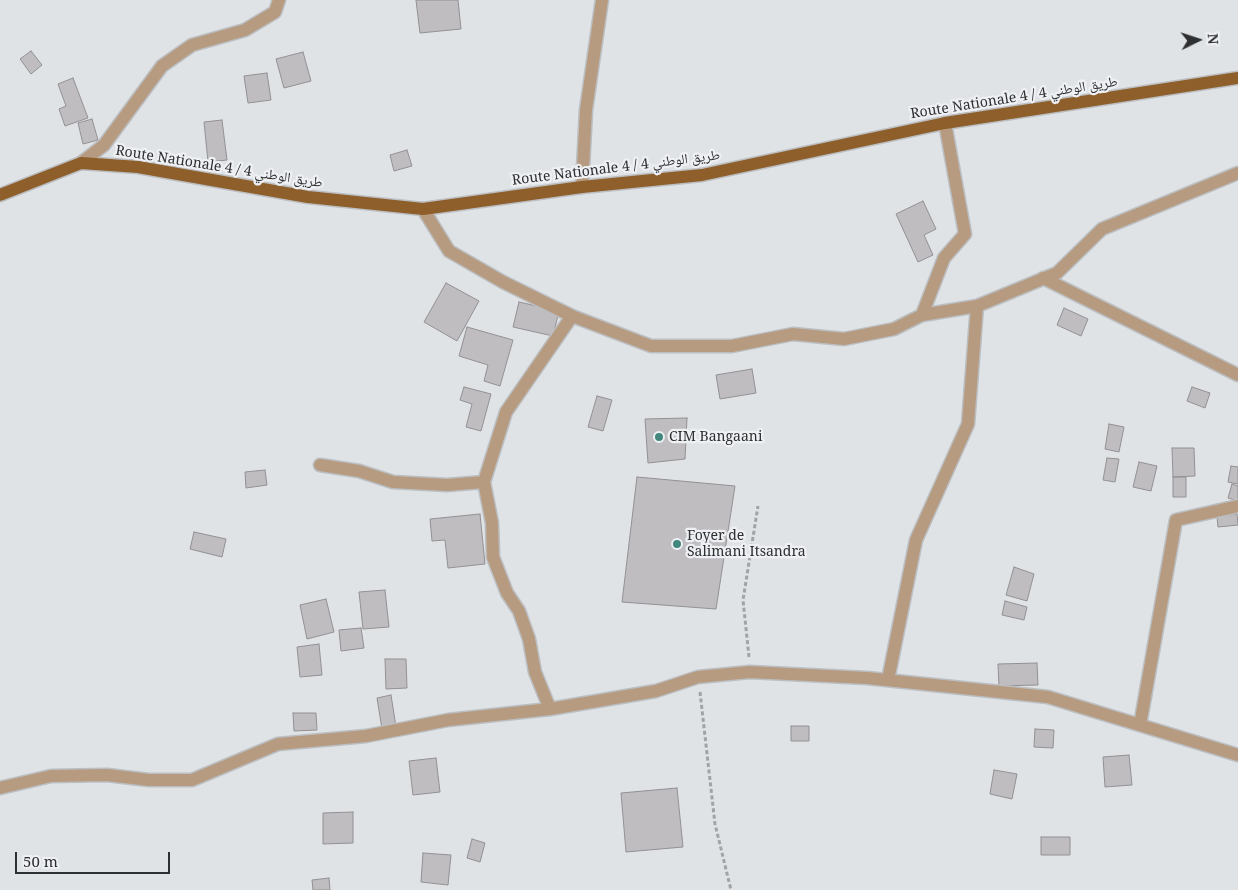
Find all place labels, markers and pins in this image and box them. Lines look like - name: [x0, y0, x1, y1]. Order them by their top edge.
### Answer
- place label: CIM Bangaani: [669, 429, 762, 445]
- marker: CIM Bangaani: [653, 431, 665, 443]
- place label: Foyer de Salimani Itsandra: [687, 528, 806, 560]
- marker: Foyer de Salimani Itsandra: [671, 538, 683, 550]

